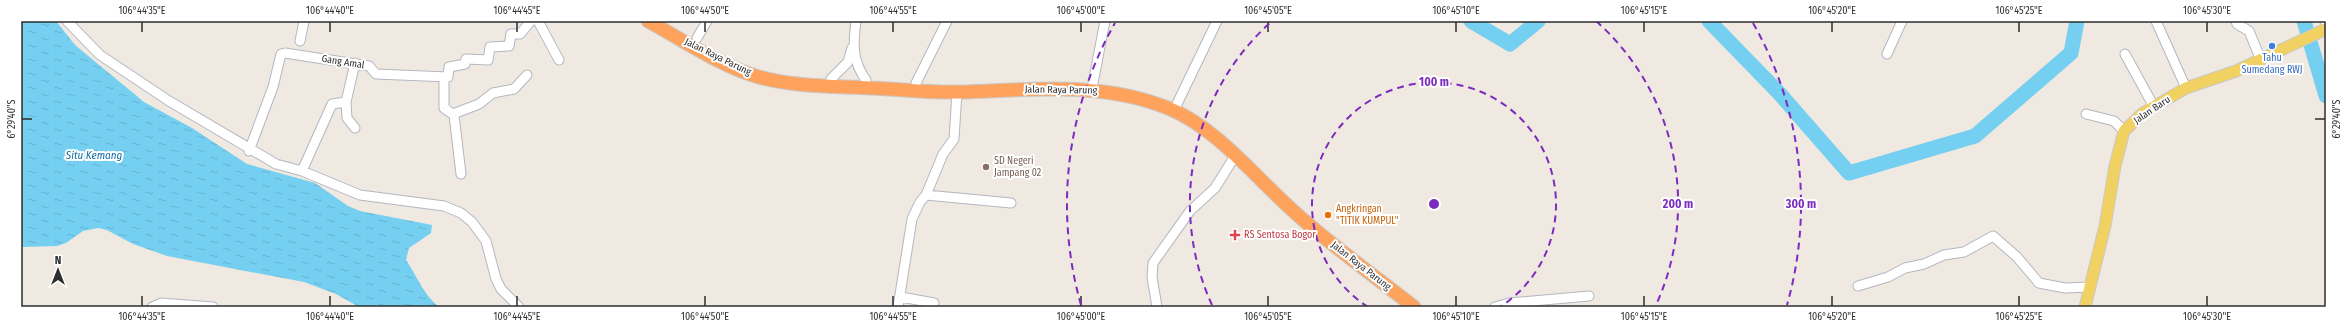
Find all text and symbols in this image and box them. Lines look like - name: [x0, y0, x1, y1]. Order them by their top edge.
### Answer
- text: 106°44'35"E: [118, 5, 166, 17]
- text: 106°44'40"E: [306, 5, 354, 17]
- text: 106°44'45"E: [494, 5, 541, 17]
- text: 106°44'50"E: [681, 5, 729, 17]
- text: 106°44'55"E: [869, 5, 917, 17]
- text: 106°45'00"E: [1057, 5, 1106, 17]
- text: 106°45'05"E: [1244, 5, 1292, 17]
- text: 106°45'10"E: [1432, 5, 1480, 17]
- text: 106°45'15"E: [1621, 5, 1667, 17]
- text: 106°45'20"E: [1808, 5, 1856, 17]
- text: 106°45'25"E: [1996, 5, 2043, 17]
- text: 106°45'30"E: [2183, 5, 2231, 17]
- street label: Jalan Raya Parung: [683, 36, 754, 78]
- marker: Tahu Sumedang RWJ: [2267, 41, 2277, 51]
- place label: Tahu Sumedang RWJ: [2241, 52, 2303, 76]
- street label: Gang Amal: [321, 53, 366, 71]
- text: 100 m: [1419, 75, 1449, 89]
- street label: Jalan Raya Parung: [1025, 83, 1098, 97]
- street label: Jalan Baru: [2131, 93, 2173, 127]
- text: 6°29'40"S: [6, 99, 18, 139]
- text: 6°29'40"S: [2331, 99, 2343, 139]
- water label: Situ Kemang: [65, 149, 122, 162]
- place label: SD Negeri Jampang 02: [994, 155, 1042, 179]
- marker: SD Negeri Jampang 02: [981, 162, 991, 172]
- centre of rings: [1427, 197, 1441, 211]
- text: 200 m: [1662, 197, 1693, 211]
- text: 300 m: [1785, 197, 1816, 211]
- place label: Angkringan "TITIK KUMPUL": [1336, 203, 1399, 227]
- marker: Angkringan "TITIK KUMPUL": [1323, 210, 1333, 220]
- marker: RS Sentosa Bogor: [1229, 229, 1241, 241]
- place label: RS Sentosa Bogor: [1244, 229, 1316, 241]
- street label: Jalan Raya Parung: [1329, 239, 1394, 293]
- north arrow: [38, 250, 78, 290]
- text: N: [55, 254, 61, 267]
- text: 106°44'35"E: [118, 311, 166, 323]
- text: 106°44'40"E: [306, 311, 354, 323]
- text: 106°44'45"E: [494, 311, 541, 323]
- text: 106°44'50"E: [681, 311, 729, 323]
- text: 106°44'55"E: [869, 311, 917, 323]
- text: 106°45'00"E: [1057, 311, 1106, 323]
- text: 106°45'05"E: [1244, 311, 1292, 323]
- text: 106°45'10"E: [1432, 311, 1480, 323]
- text: 106°45'15"E: [1621, 311, 1667, 323]
- text: 106°45'20"E: [1808, 311, 1856, 323]
- text: 106°45'25"E: [1996, 311, 2043, 323]
- text: 106°45'30"E: [2183, 311, 2231, 323]

